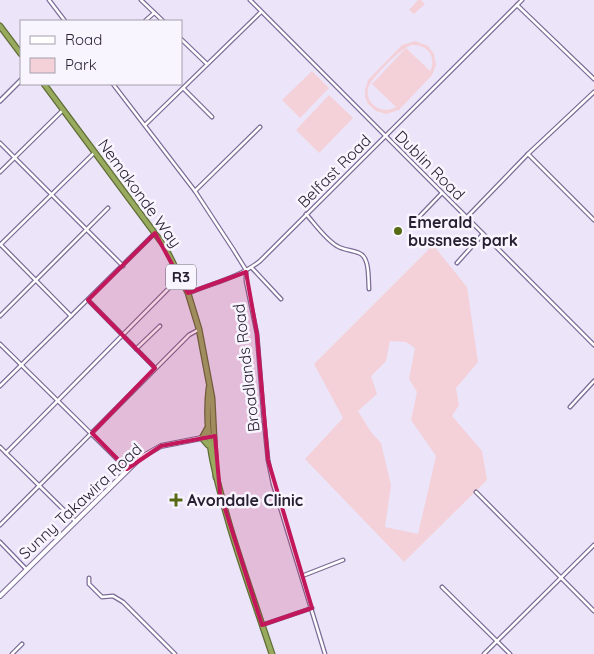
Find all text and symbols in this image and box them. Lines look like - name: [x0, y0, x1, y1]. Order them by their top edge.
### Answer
- legend: [20, 20, 182, 85]
- text: Road: [65, 30, 102, 49]
- text: Park: [65, 55, 97, 74]
- street label: Dublin Road: [391, 126, 469, 204]
- street label: Belfast Road: [293, 130, 375, 212]
- street label: Nemakonde Way: [94, 135, 186, 251]
- place label: Emerald bussness park: [408, 212, 518, 250]
- marker: Emerald bussness park: [392, 225, 404, 237]
- road number: R3: [166, 264, 196, 290]
- street label: Broadlands Road: [228, 303, 264, 433]
- street label: Sunny Takawira Road: [14, 439, 146, 563]
- place label: Avondale Clinic: [187, 490, 303, 510]
- marker: Avondale Clinic: [169, 493, 183, 507]

